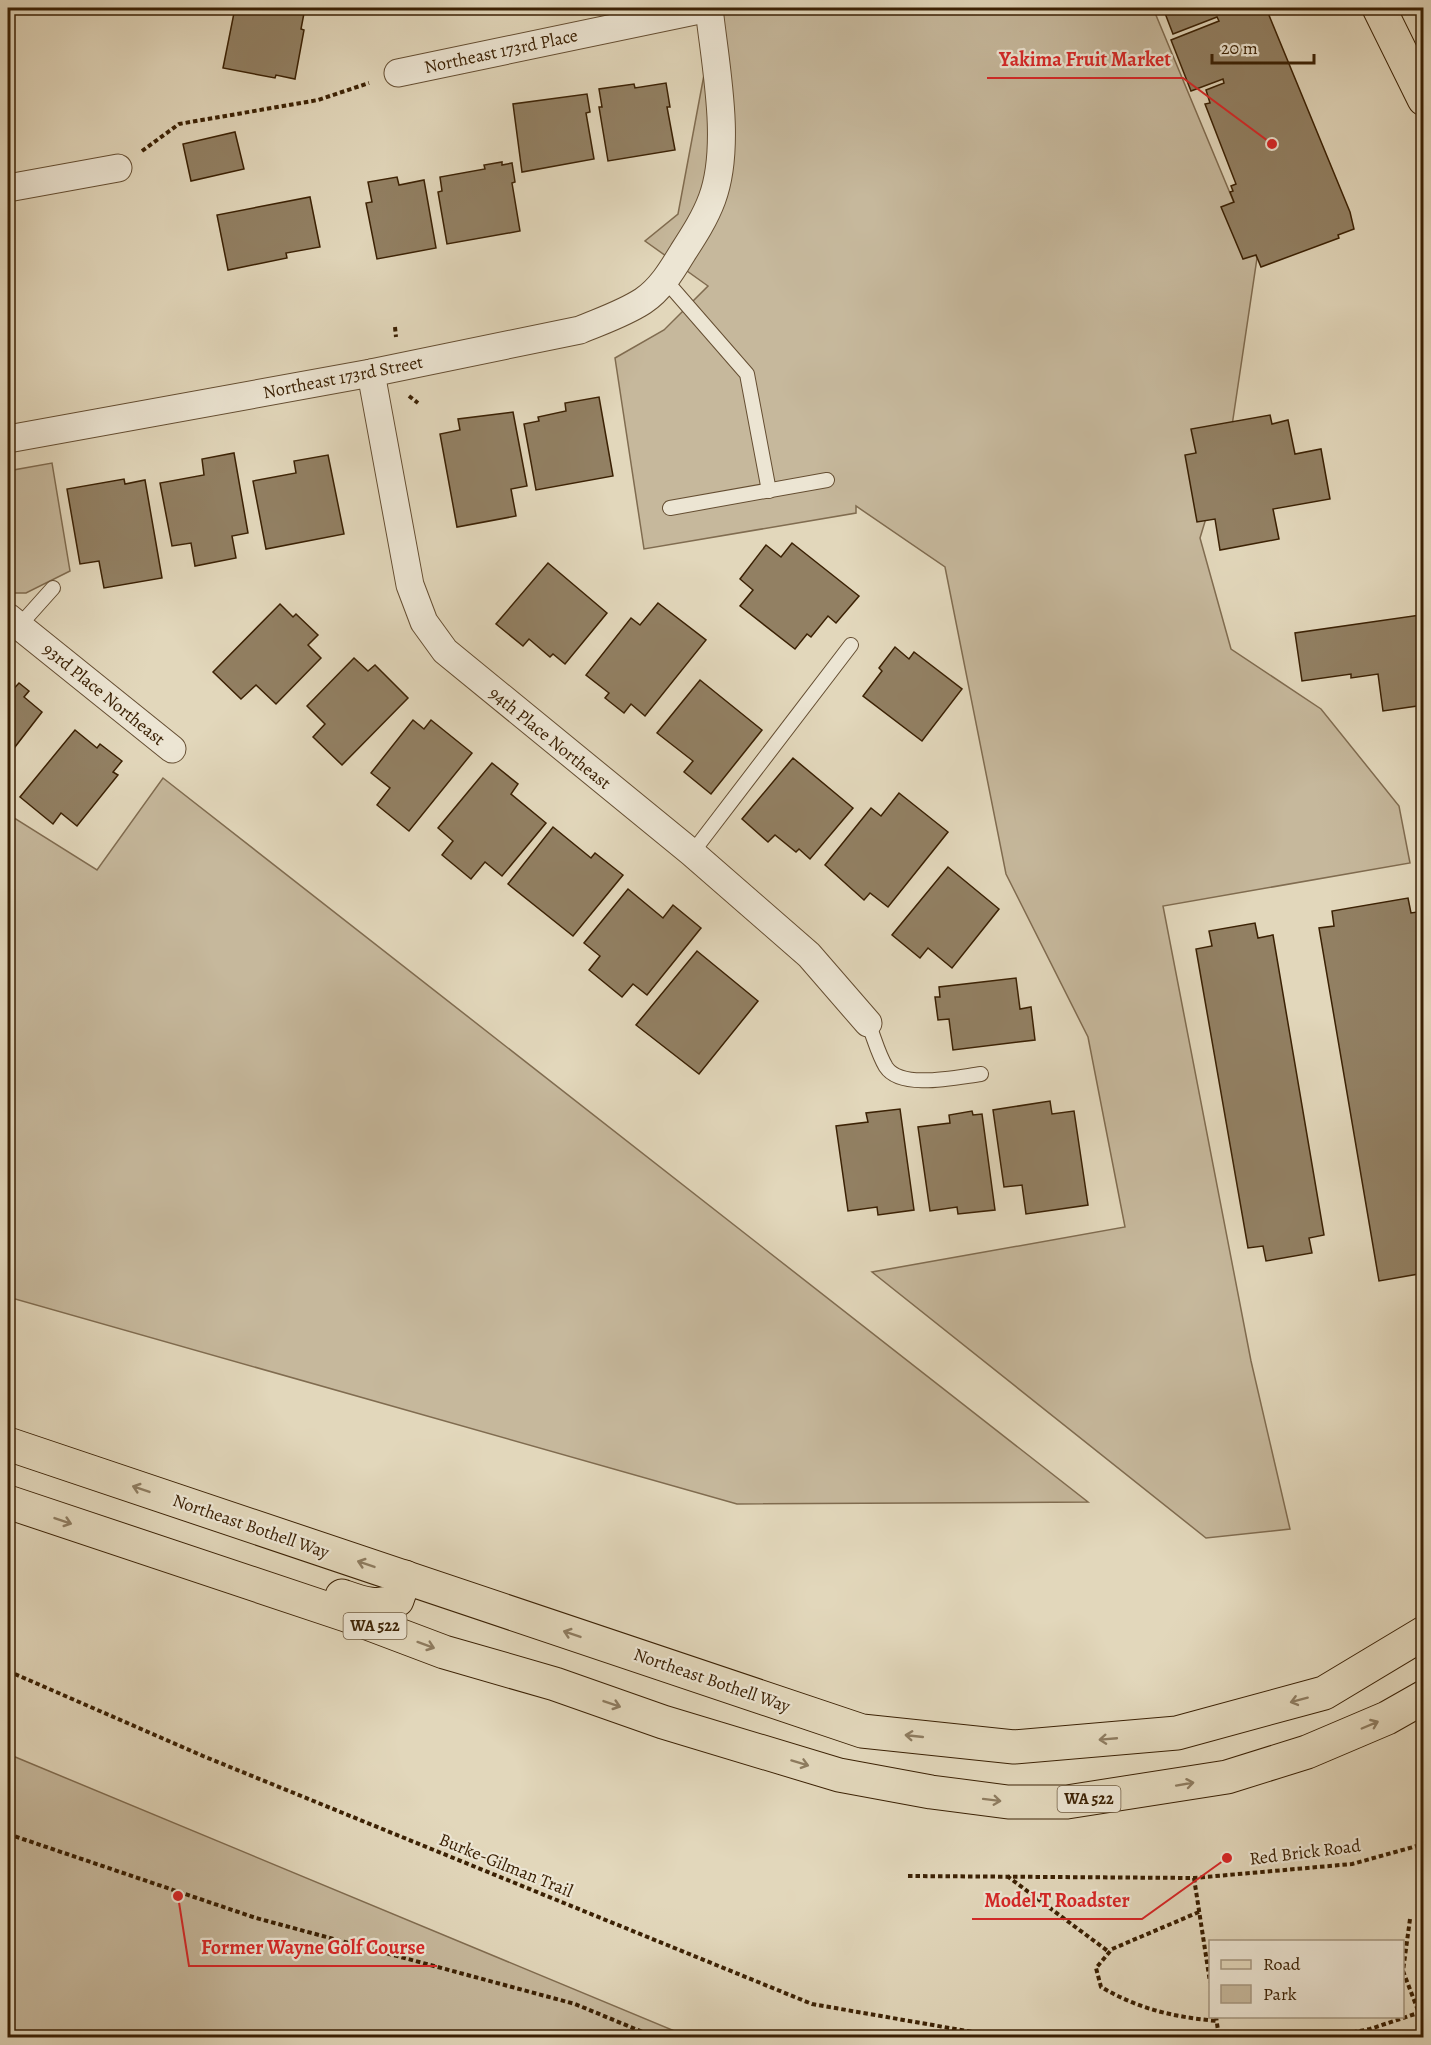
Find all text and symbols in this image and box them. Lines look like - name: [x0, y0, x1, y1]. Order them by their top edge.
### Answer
- street label: Northeast 173rd Place: [422, 23, 580, 79]
- scale bar: [1212, 27, 1314, 65]
- text: 20 m: [1221, 36, 1258, 60]
- callout: Yakima Fruit Market: [987, 40, 1183, 78]
- text: Yakima Fruit Market: [998, 46, 1171, 73]
- street label: Northeast 173rd Street: [261, 350, 425, 404]
- street label: 93rd Place Northeast: [38, 637, 170, 751]
- street label: 94th Place Northeast: [484, 681, 616, 795]
- one-way arrow: [132, 1483, 151, 1494]
- street label: Northeast Bothell Way: [170, 1488, 333, 1564]
- one-way arrow: [53, 1516, 72, 1527]
- one-way arrow: [357, 1558, 375, 1569]
- road number: WA 522: [344, 1613, 406, 1639]
- one-way arrow: [563, 1627, 582, 1638]
- one-way arrow: [416, 1641, 435, 1652]
- street label: Northeast Bothell Way: [631, 1642, 794, 1718]
- one-way arrow: [1290, 1695, 1309, 1706]
- one-way arrow: [602, 1699, 621, 1710]
- one-way arrow: [1360, 1719, 1379, 1730]
- one-way arrow: [905, 1730, 925, 1741]
- one-way arrow: [1099, 1734, 1119, 1745]
- one-way arrow: [790, 1758, 809, 1769]
- one-way arrow: [1175, 1778, 1194, 1789]
- road number: WA 522: [1058, 1786, 1120, 1812]
- one-way arrow: [981, 1794, 1001, 1805]
- street label: Burke-Gilman Trail: [435, 1827, 577, 1903]
- street label: Red Brick Road: [1248, 1833, 1362, 1871]
- callout: Model T Roadster: [972, 1881, 1142, 1919]
- text: Model T Roadster: [984, 1887, 1130, 1914]
- callout: Former Wayne Golf Course: [189, 1928, 437, 1966]
- text: Former Wayne Golf Course: [201, 1934, 425, 1961]
- legend: [1209, 1940, 1404, 2018]
- text: Road: [1263, 1952, 1301, 1976]
- text: Park: [1263, 1982, 1297, 2006]

